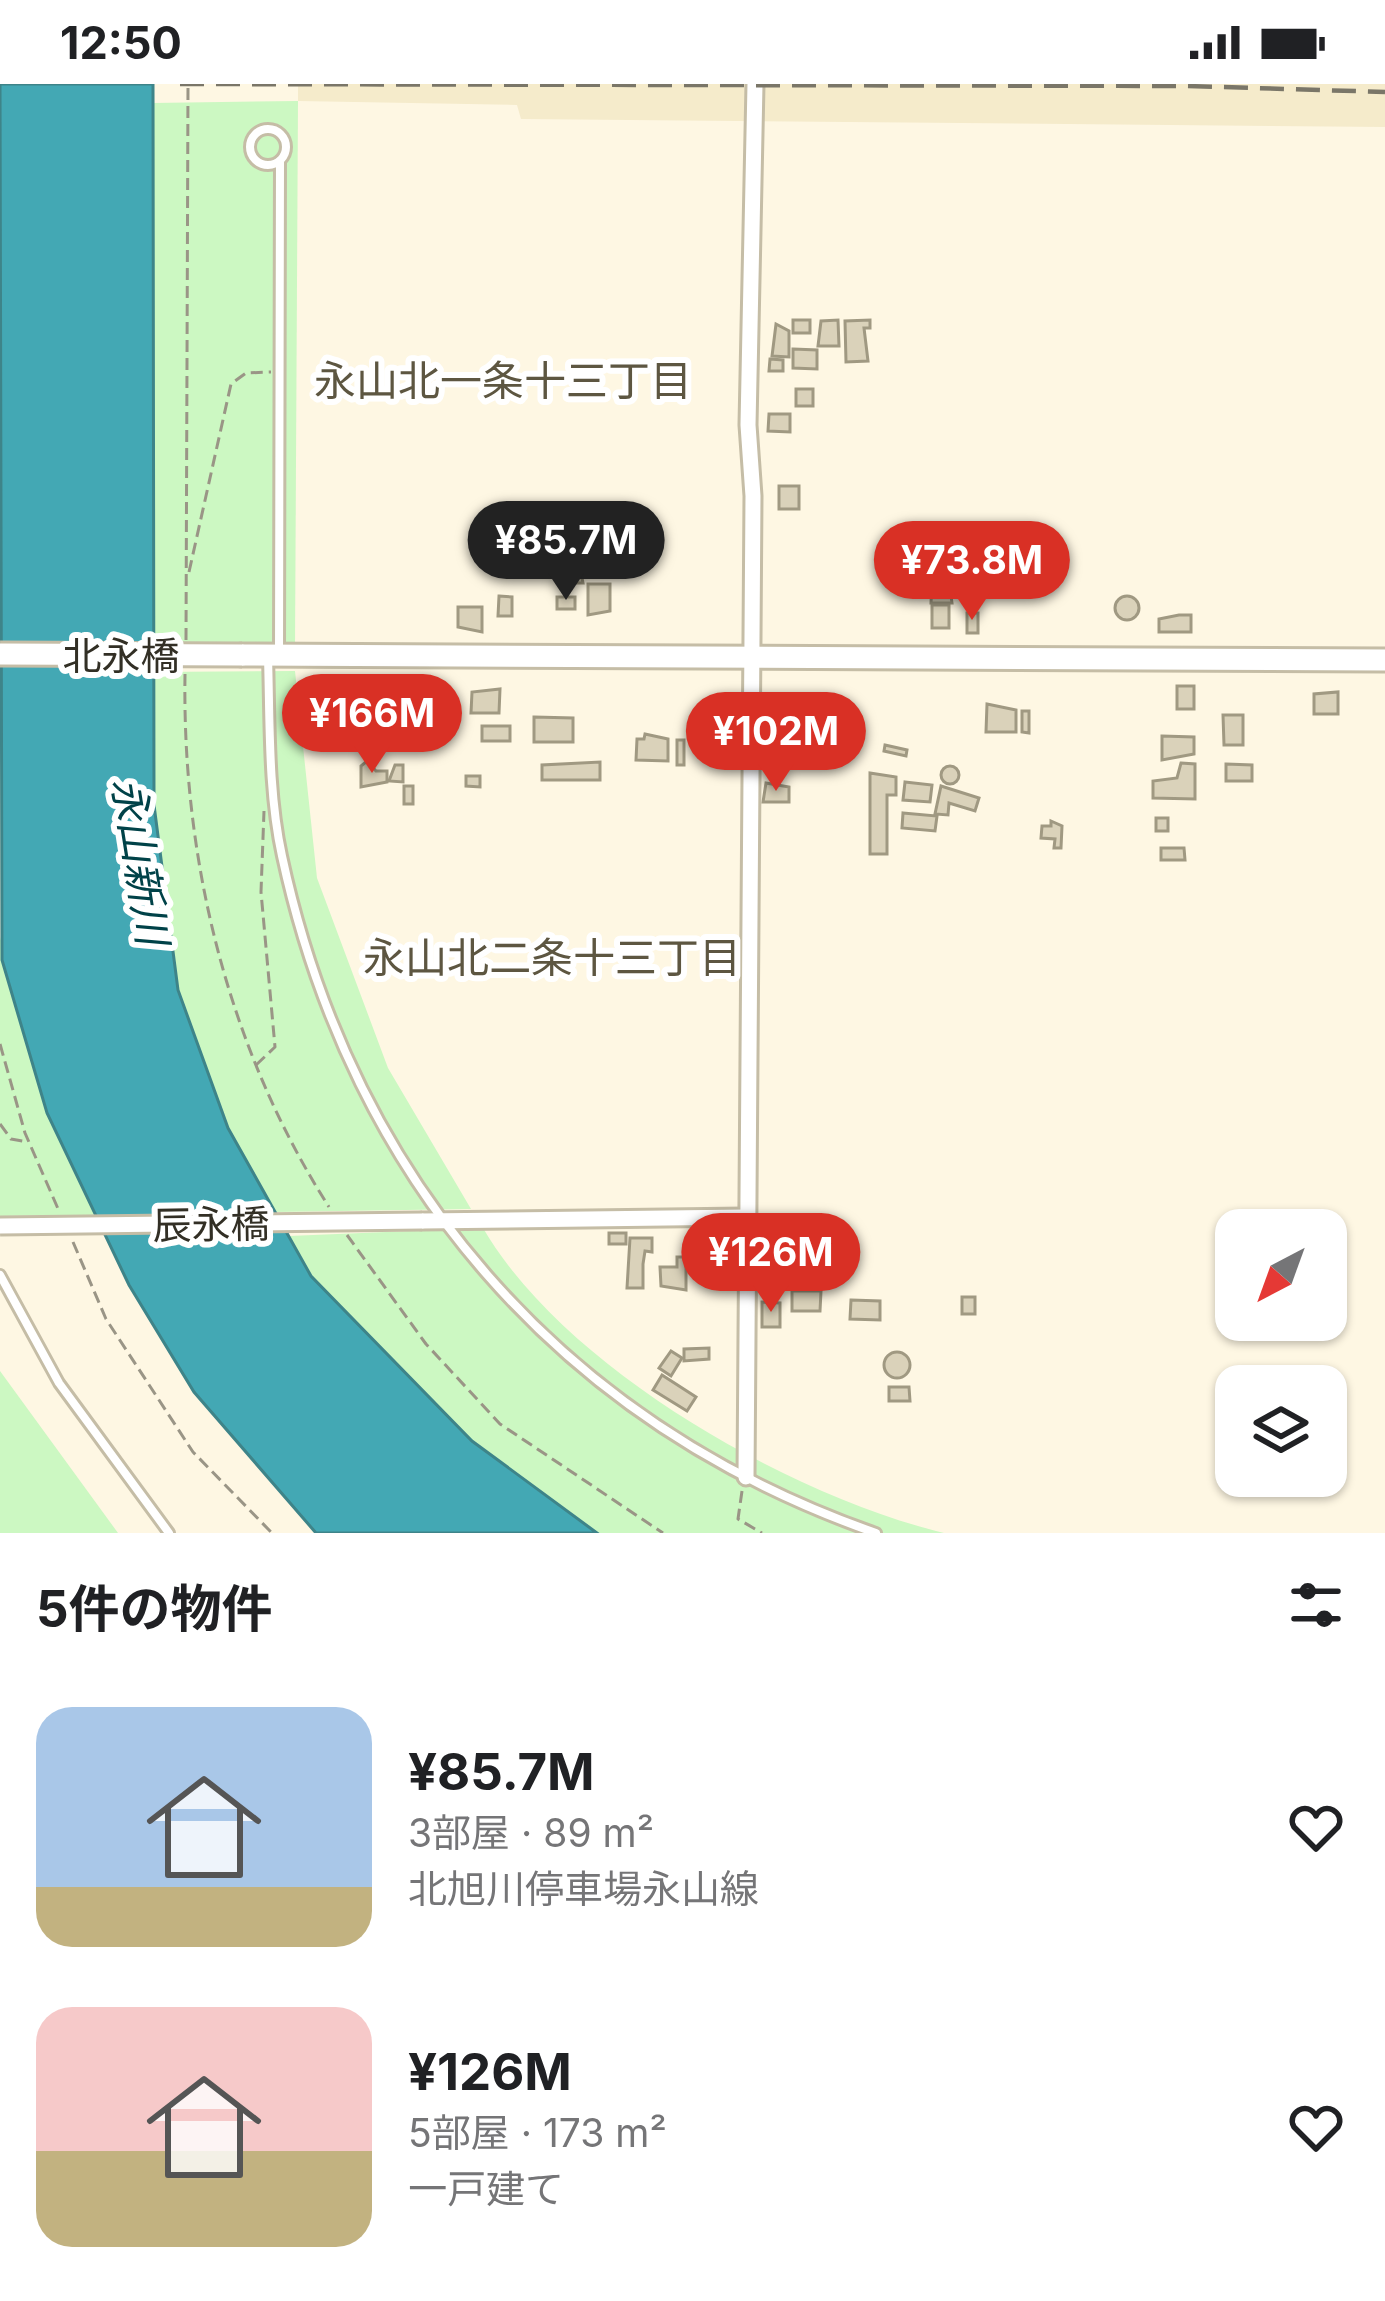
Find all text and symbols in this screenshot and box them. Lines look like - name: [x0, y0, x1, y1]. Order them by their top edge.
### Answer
- text: 12:50: [60, 15, 182, 70]
- district label: 永山北一条十三丁目: [314, 355, 692, 406]
- pin: ¥85.7M: [468, 501, 664, 603]
- text: ¥85.7M: [495, 516, 637, 563]
- pin: ¥73.8M: [874, 521, 1070, 623]
- text: ¥73.8M: [901, 536, 1043, 583]
- street label: 北永橋: [62, 632, 180, 679]
- pin: ¥166M: [288, 674, 456, 776]
- text: ¥166M: [309, 689, 435, 736]
- pin: ¥102M: [692, 692, 860, 794]
- text: ¥102M: [713, 707, 839, 754]
- water label: 永山新川: [103, 774, 180, 952]
- district label: 永山北二条十三丁目: [363, 932, 741, 983]
- street label: 辰永橋: [152, 1199, 270, 1249]
- north arrow: [1215, 1209, 1347, 1341]
- map controls: [1215, 1209, 1347, 1497]
- pin: ¥126M: [687, 1213, 855, 1315]
- text: ¥126M: [708, 1228, 834, 1275]
- button: layers: [1215, 1365, 1347, 1497]
- icon: filters: [1283, 1572, 1349, 1638]
- text: 5件の物件: [36, 1578, 273, 1639]
- text: ¥85.7M: [408, 1741, 595, 1802]
- icon: home: [132, 1755, 276, 1899]
- icon: heart: [1283, 1794, 1349, 1860]
- text: 3部屋 · 89 m²: [408, 1809, 654, 1856]
- text: 北旭川停車場永山線: [408, 1865, 759, 1912]
- text: ¥126M: [408, 2041, 572, 2102]
- icon: home: [132, 2055, 276, 2199]
- icon: heart: [1283, 2094, 1349, 2160]
- text: 5部屋 · 173 m²: [408, 2109, 667, 2156]
- text: 一戸建て: [408, 2165, 564, 2212]

